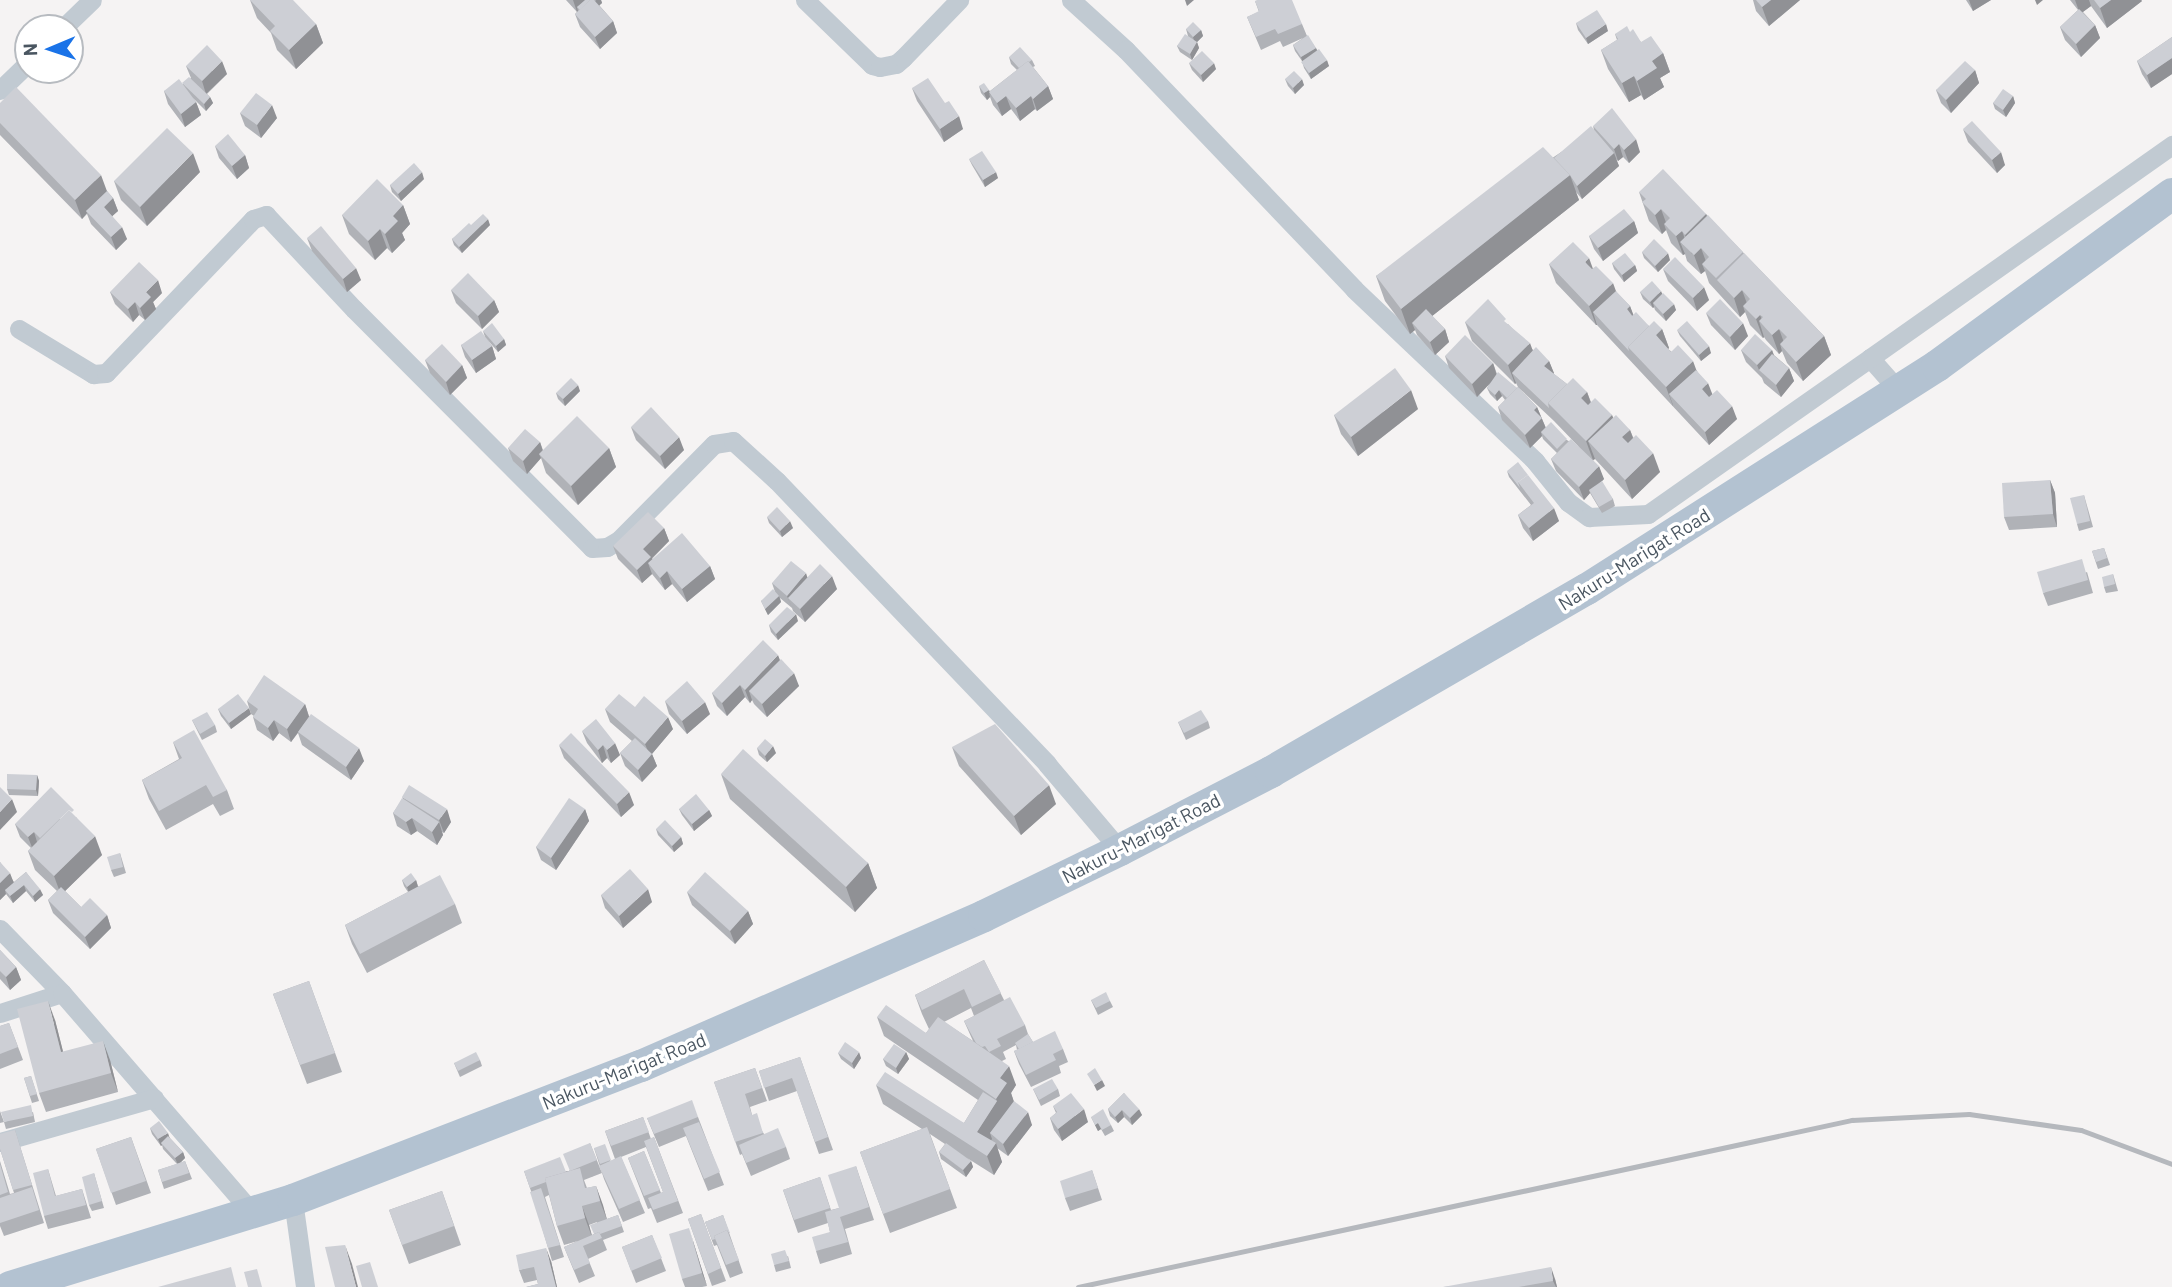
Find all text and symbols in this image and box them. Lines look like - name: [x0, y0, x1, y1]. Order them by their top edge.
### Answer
- north arrow: [14, 14, 84, 84]
- text: N: [18, 43, 41, 56]
- street label: Nakuru-Marigat Road: [1554, 503, 1714, 615]
- street label: Nakuru-Marigat Road: [1058, 788, 1224, 888]
- street label: Nakuru-Marigat Road: [539, 1028, 709, 1114]

